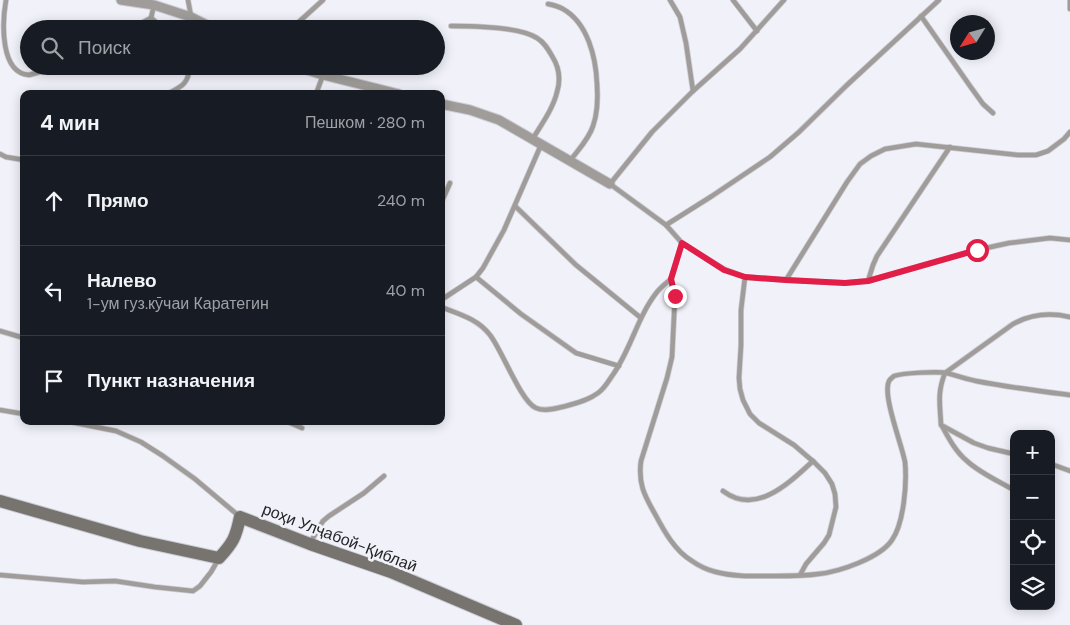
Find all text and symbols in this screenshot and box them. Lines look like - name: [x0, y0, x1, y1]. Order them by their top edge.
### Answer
- north arrow: [950, 15, 995, 60]
- search box: [20, 20, 445, 75]
- icon: search: [38, 34, 66, 62]
- text: Поиск: [78, 35, 131, 60]
- text: 4 мин: [40, 109, 100, 137]
- text: Пешком · 280 m: [305, 112, 425, 133]
- icon: ahead: [40, 187, 68, 215]
- text: Прямо: [87, 188, 149, 213]
- text: 240 m: [377, 190, 425, 211]
- route start: [966, 239, 989, 262]
- text: Налево: [87, 268, 157, 293]
- icon: left: [40, 277, 68, 305]
- text: 40 m: [386, 280, 425, 301]
- route end: [664, 285, 687, 308]
- text: 1-ум гуз.кӯчаи Каратегин: [87, 293, 269, 314]
- icon: arrive: [40, 367, 68, 395]
- text: Пункт назначения: [87, 368, 255, 393]
- map controls: [1010, 430, 1055, 610]
- button: +: [1010, 430, 1055, 475]
- button: −: [1010, 475, 1055, 520]
- street label: роҳи Улҷабой-Қиблаӣ: [259, 498, 420, 577]
- button: locate: [1010, 520, 1055, 565]
- button: layers: [1010, 565, 1055, 610]

